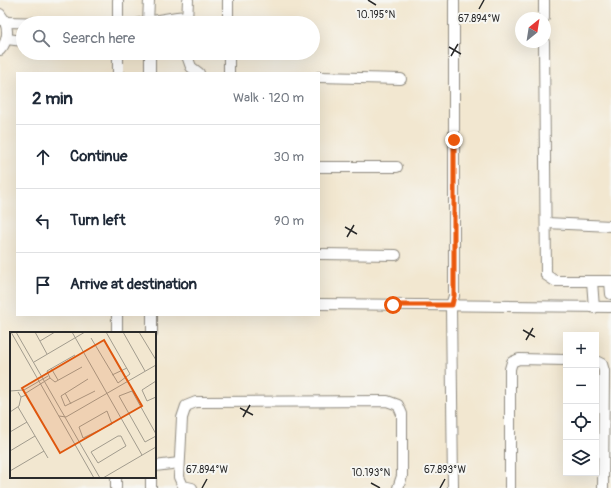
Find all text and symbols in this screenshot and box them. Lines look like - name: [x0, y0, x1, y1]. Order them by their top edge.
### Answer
- text: 10.195°N: [357, 9, 396, 21]
- north arrow: [515, 12, 551, 48]
- text: 67.894°W: [458, 13, 501, 25]
- search box: [16, 16, 320, 60]
- icon: search: [30, 27, 52, 49]
- text: Search here: [62, 29, 135, 48]
- text: 2 min: [32, 88, 73, 109]
- text: Walk · 120 m: [233, 90, 304, 106]
- route end: [445, 131, 463, 149]
- icon: ahead: [32, 146, 54, 168]
- text: Continue: [70, 147, 128, 166]
- text: 30 m: [274, 149, 304, 165]
- icon: left: [32, 210, 54, 232]
- text: Turn left: [70, 211, 126, 230]
- text: 90 m: [274, 213, 304, 229]
- icon: arrive: [32, 274, 54, 296]
- text: Arrive at destination: [70, 275, 197, 294]
- route start: [384, 296, 402, 314]
- inset map: [10, 332, 156, 478]
- map controls: [563, 332, 599, 476]
- button: +: [563, 332, 599, 368]
- button: −: [563, 368, 599, 404]
- button: locate: [563, 404, 599, 440]
- button: layers: [563, 440, 599, 476]
- text: 67.894°W: [186, 464, 229, 476]
- text: 67.893°W: [424, 464, 466, 476]
- text: 10.193°N: [352, 467, 391, 479]

